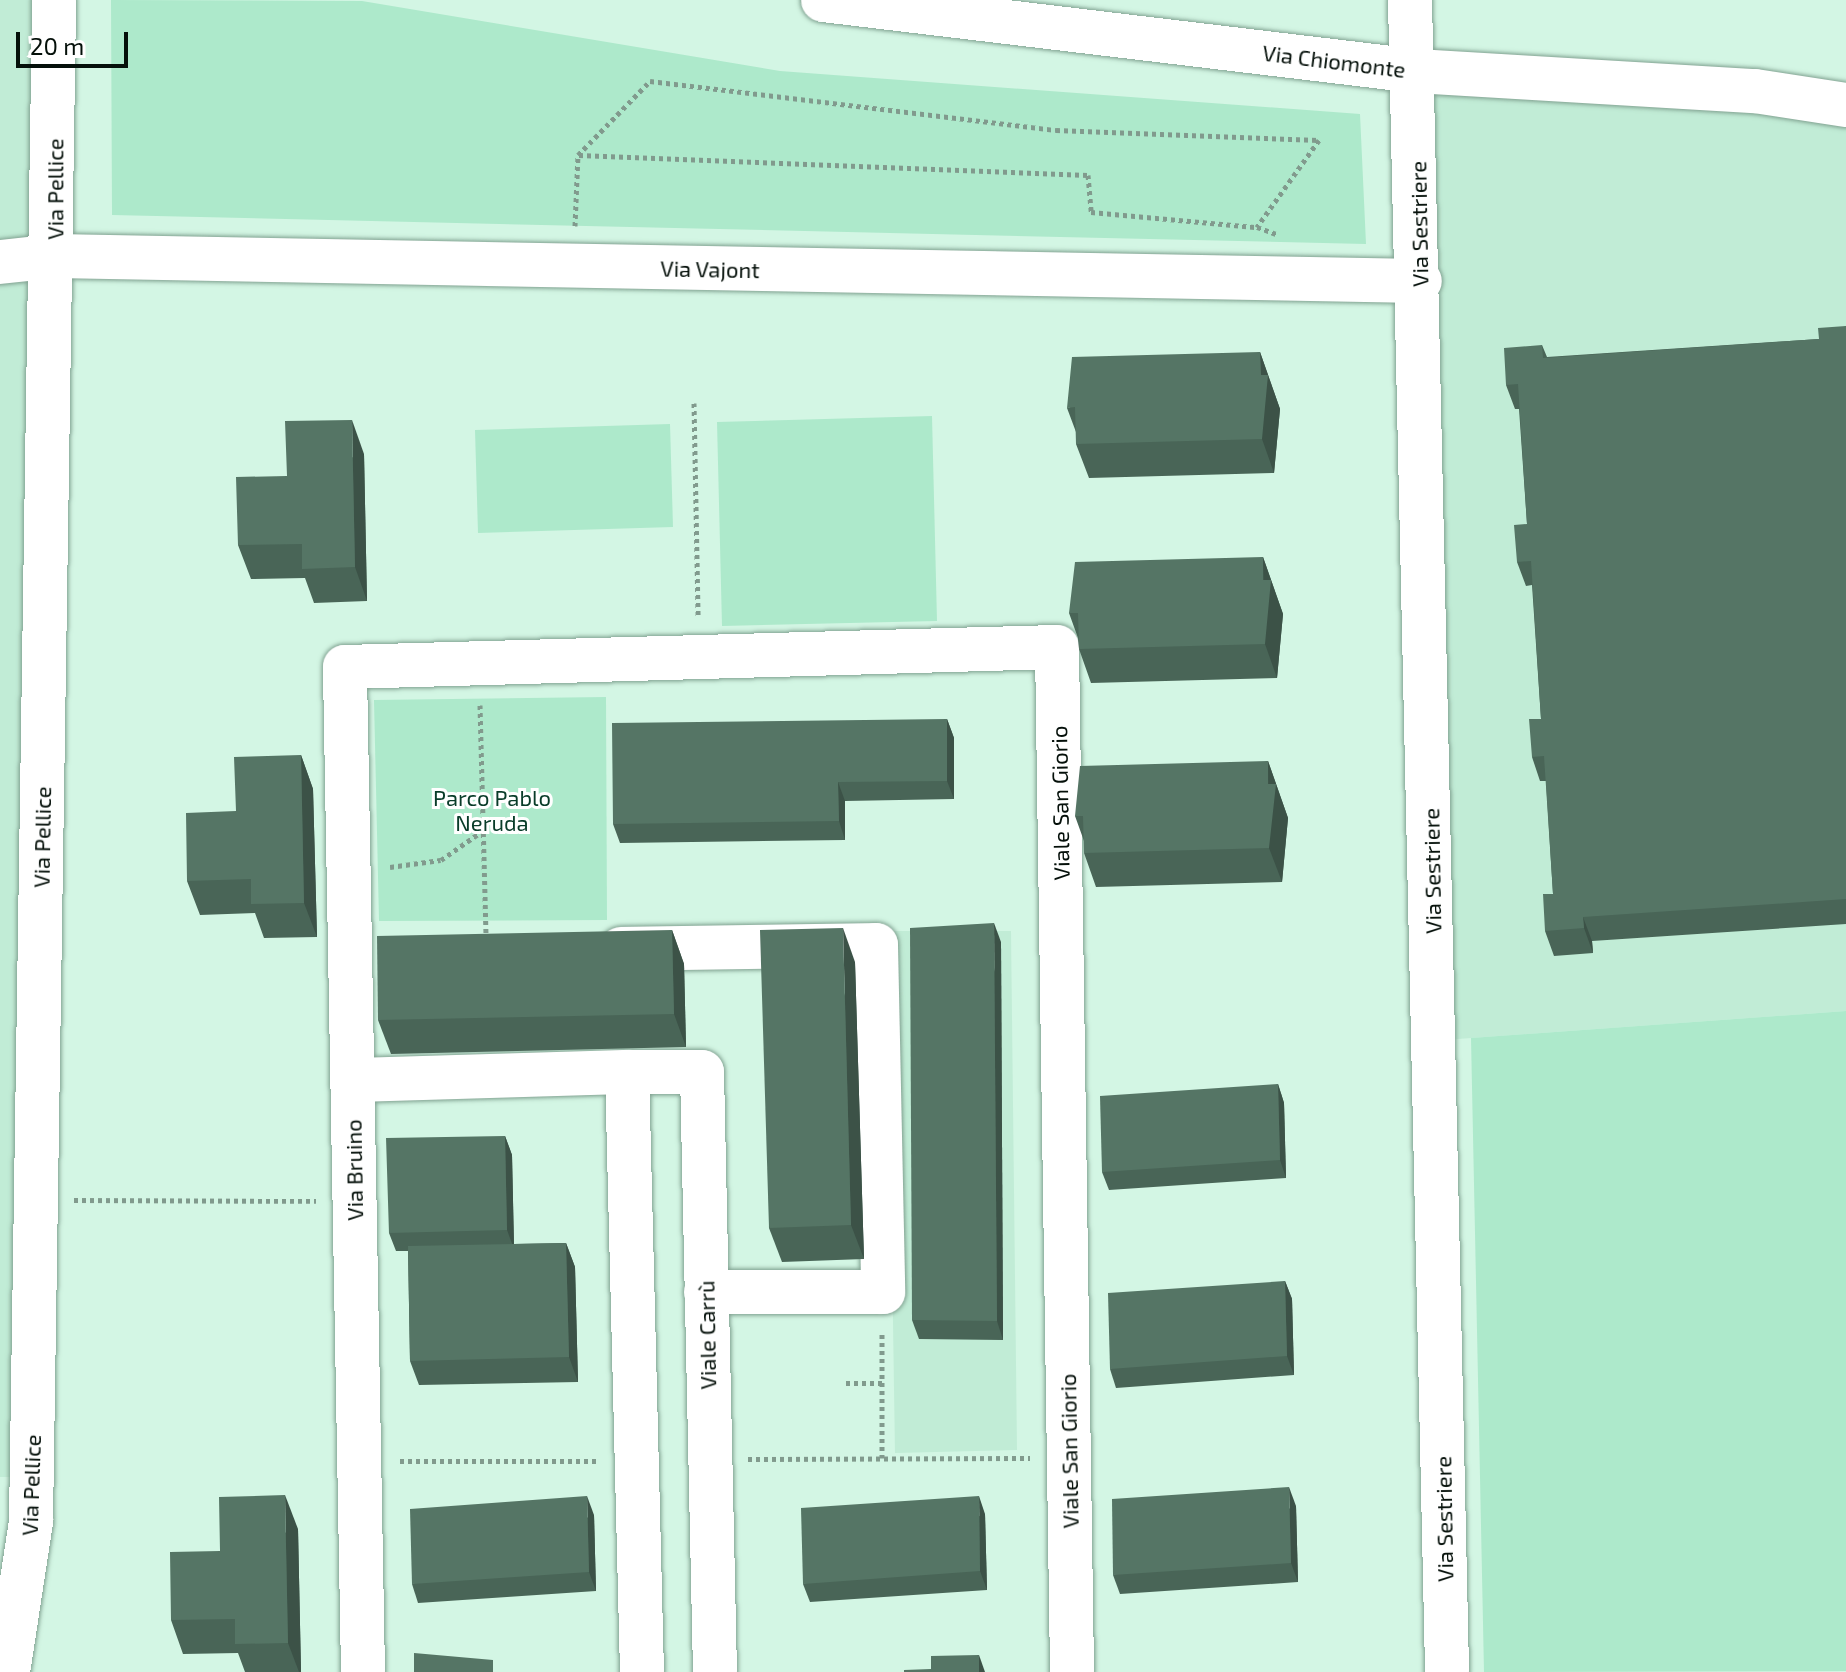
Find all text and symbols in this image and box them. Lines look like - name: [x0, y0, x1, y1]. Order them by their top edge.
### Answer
- scale bar: [20, 16, 132, 66]
- text: 20 m: [30, 31, 84, 60]
- street label: Via Chiomonte: [1261, 39, 1407, 83]
- street label: Via Pellice: [42, 138, 68, 240]
- street label: Via Sestriere: [1405, 161, 1433, 287]
- street label: Via Vajont: [660, 255, 760, 283]
- street label: Viale San Giorio: [1045, 725, 1075, 881]
- park label: Parco Pablo Neruda: [433, 784, 551, 836]
- street label: Via Pellice: [28, 786, 56, 888]
- street label: Via Sestriere: [1418, 808, 1446, 934]
- street label: Via Bruino: [340, 1119, 368, 1221]
- street label: Viale Carrù: [693, 1280, 721, 1390]
- street label: Viale San Giorio: [1054, 1373, 1084, 1529]
- street label: Via Pellice: [16, 1434, 46, 1536]
- street label: Via Sestriere: [1430, 1456, 1458, 1582]

